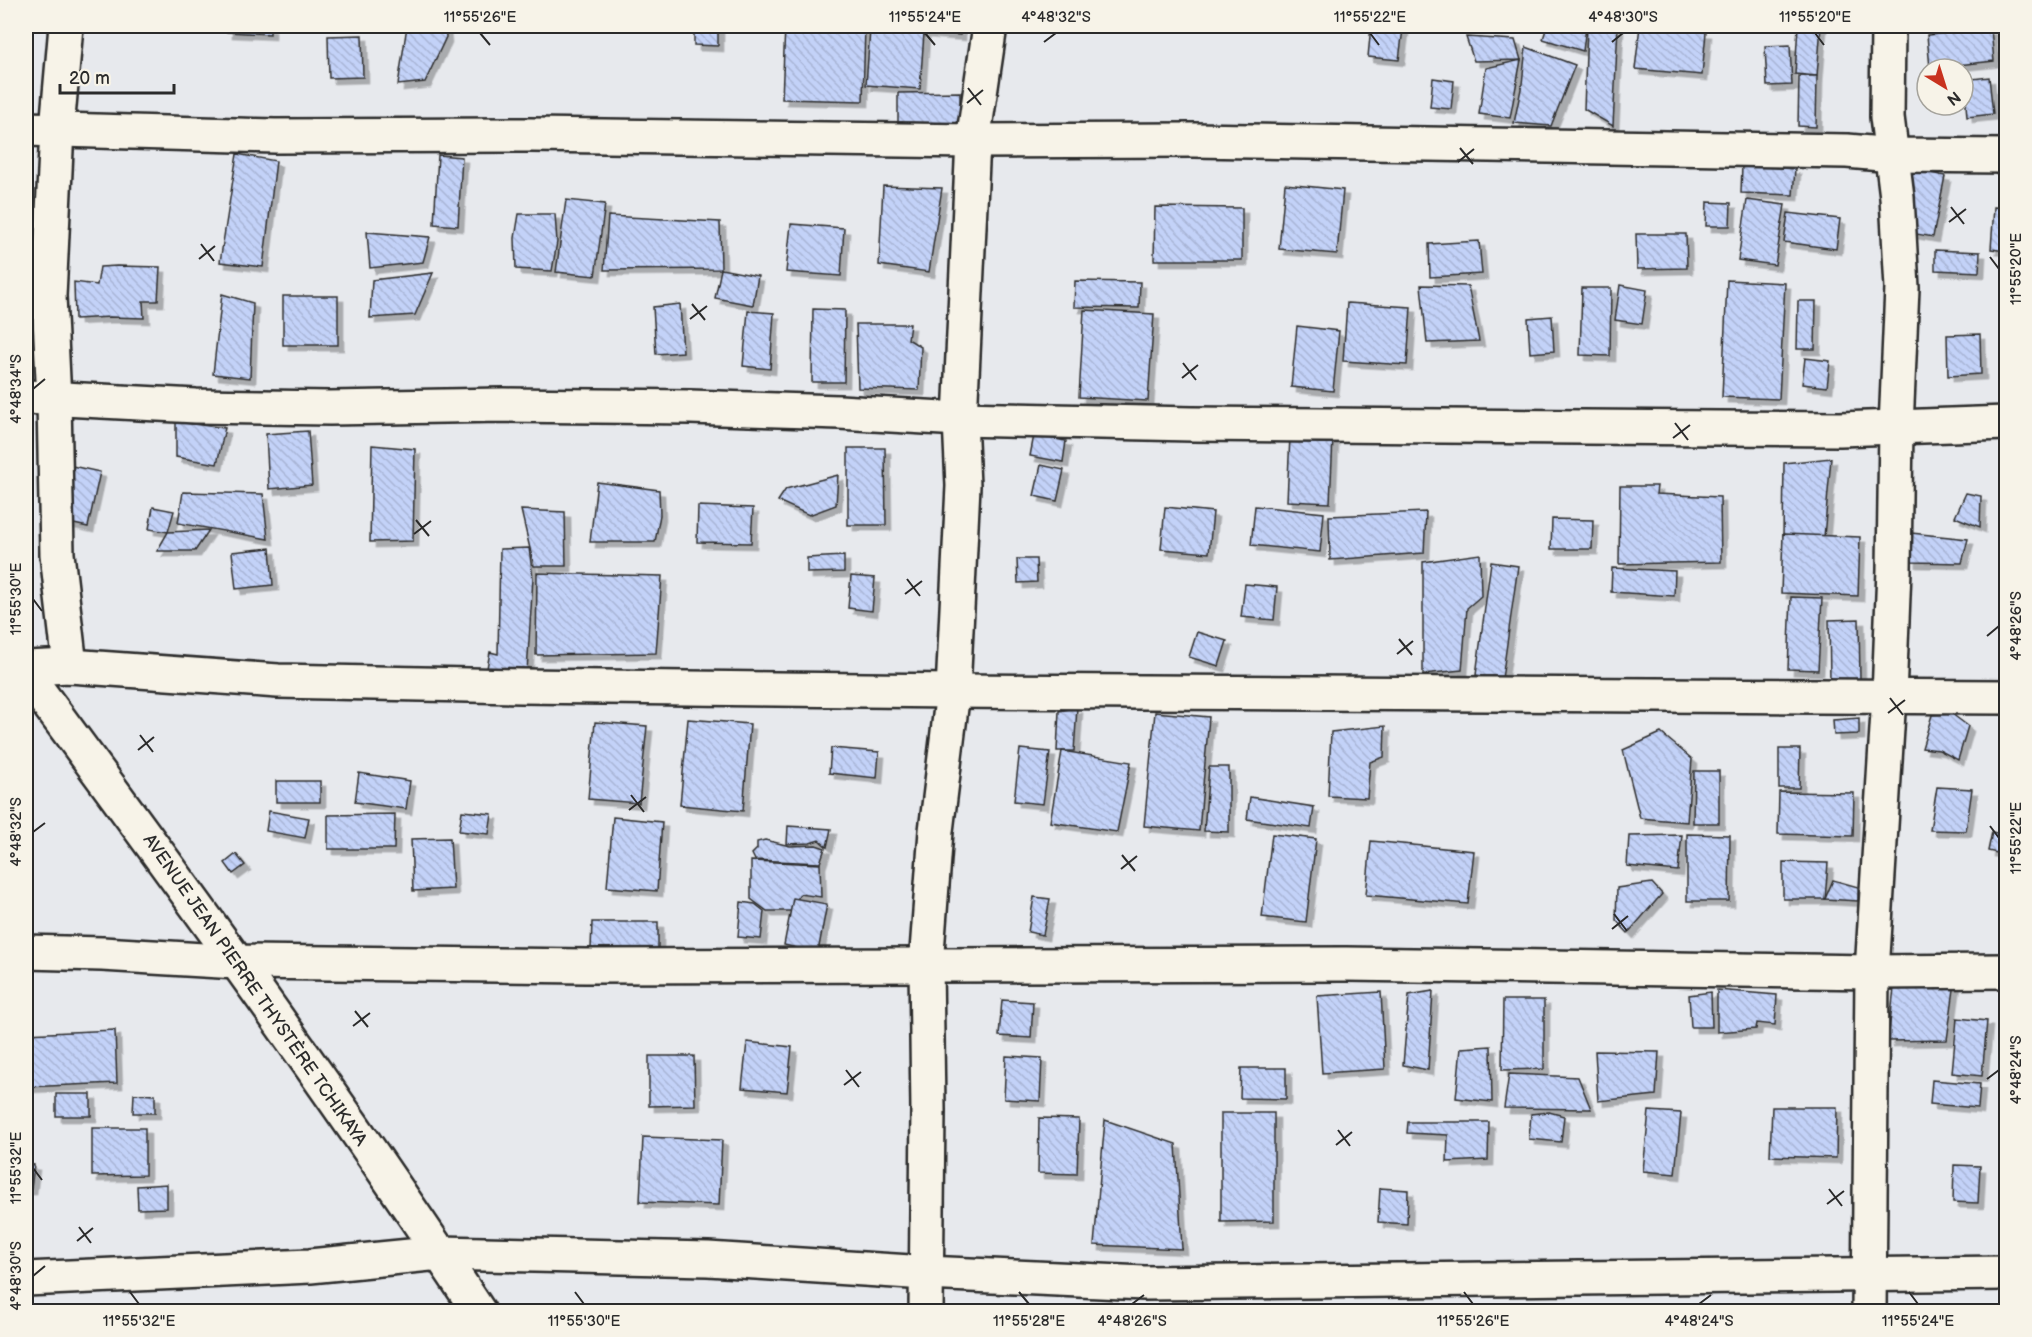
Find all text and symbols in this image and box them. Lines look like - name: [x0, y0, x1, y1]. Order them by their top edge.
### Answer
- text: 11°55'26"E: [444, 8, 516, 27]
- text: 11°55'24"E: [889, 8, 961, 27]
- text: 4°48'32"S: [1021, 8, 1091, 27]
- text: 11°55'22"E: [1334, 8, 1406, 27]
- text: 4°48'30"S: [1588, 8, 1658, 27]
- text: 11°55'20"E: [1779, 8, 1851, 27]
- scale bar: [60, 57, 174, 95]
- north arrow: [1915, 57, 1975, 117]
- text: 20 m: [69, 68, 110, 89]
- text: N: [1943, 86, 1964, 109]
- text: 11°55'20"E: [2007, 233, 2026, 305]
- text: 4°48'34"S: [7, 354, 26, 424]
- text: 11°55'30"E: [7, 563, 26, 635]
- text: 4°48'26"S: [2007, 591, 2026, 661]
- text: 4°48'32"S: [7, 797, 26, 867]
- text: 11°55'22"E: [2007, 802, 2026, 874]
- street label: AVENUE JEAN PIERRE THYSTÈRE TCHIKAYA: [139, 829, 373, 1150]
- text: 4°48'24"S: [2007, 1035, 2026, 1105]
- text: 11°55'32"E: [7, 1132, 26, 1204]
- text: 4°48'30"S: [7, 1241, 26, 1311]
- text: 11°55'32"E: [103, 1312, 175, 1331]
- text: 11°55'30"E: [548, 1312, 620, 1331]
- text: 11°55'28"E: [993, 1312, 1065, 1331]
- text: 4°48'26"S: [1097, 1312, 1167, 1331]
- text: 11°55'26"E: [1437, 1312, 1509, 1331]
- text: 4°48'24"S: [1664, 1312, 1734, 1331]
- text: 11°55'24"E: [1882, 1312, 1954, 1331]

